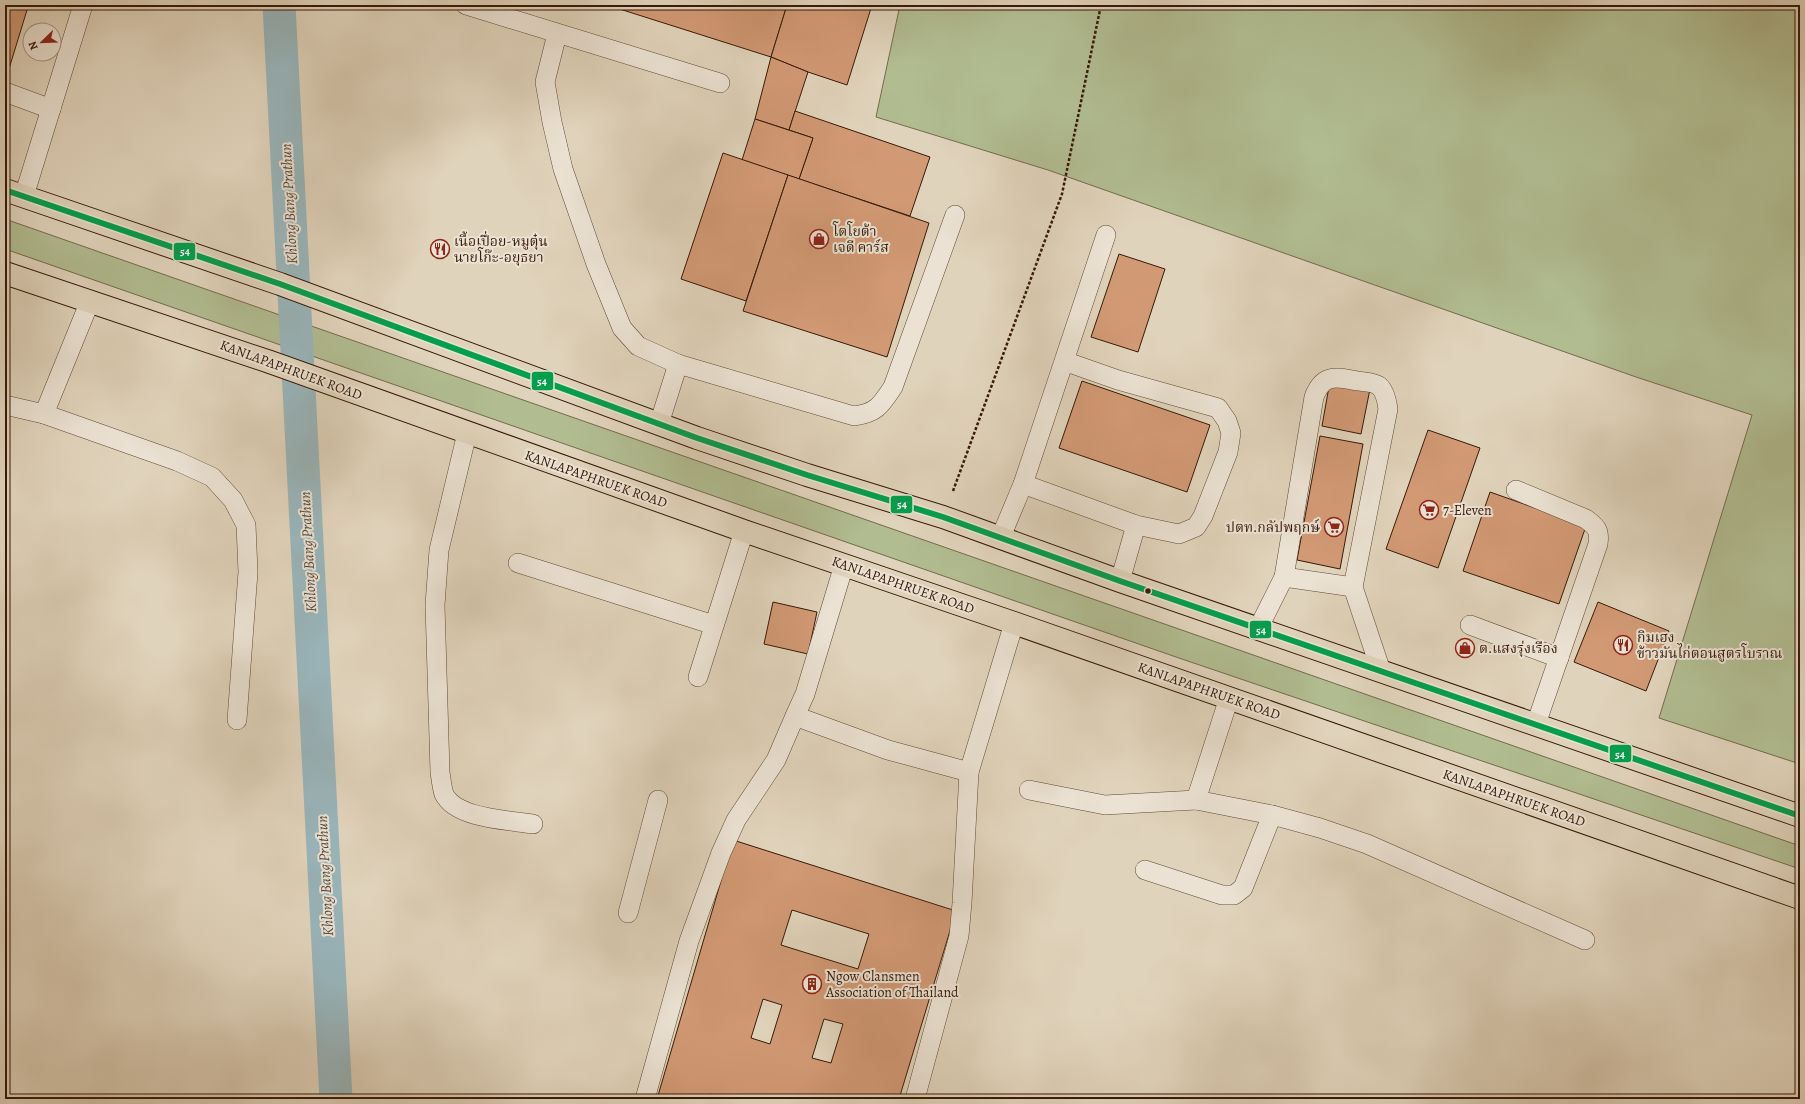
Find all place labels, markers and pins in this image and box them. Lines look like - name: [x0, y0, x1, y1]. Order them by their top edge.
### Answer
- place label: โตโยต้า เจดี คาร์ส: [832, 221, 889, 257]
- shop icon: โตโยต้า เจดี คาร์ส: [808, 228, 830, 250]
- place label: เนื้อเปื่อย-หมูตุ๋น นายโก๊ะ-อยุธยา: [454, 231, 548, 267]
- restaurant icon: เนื้อเปื่อย-หมูตุ๋น นายโก๊ะ-อยุธยา: [429, 238, 451, 260]
- supermarket icon: 7-Eleven: [1418, 499, 1440, 521]
- place label: 7-Eleven: [1443, 501, 1492, 520]
- supermarket icon: ปตท.กลัปพฤกษ์: [1323, 516, 1345, 538]
- place label: ปตท.กลัปพฤกษ์: [1226, 518, 1320, 537]
- unlabelled marker: [1143, 586, 1153, 596]
- place label: กิมเฮง ข้าวมันไก่ตอนสูตรโบราณ: [1637, 628, 1782, 663]
- restaurant icon: กิมเฮง ข้าวมันไก่ตอนสูตรโบราณ: [1612, 634, 1634, 656]
- shop icon: ต.แสงรุ่งเรือง: [1454, 637, 1476, 659]
- place label: ต.แสงรุ่งเรือง: [1479, 639, 1558, 658]
- place label: Ngow Clansmen Association of Thailand: [825, 967, 959, 1002]
- building icon: Ngow Clansmen Association of Thailand: [801, 973, 823, 995]

